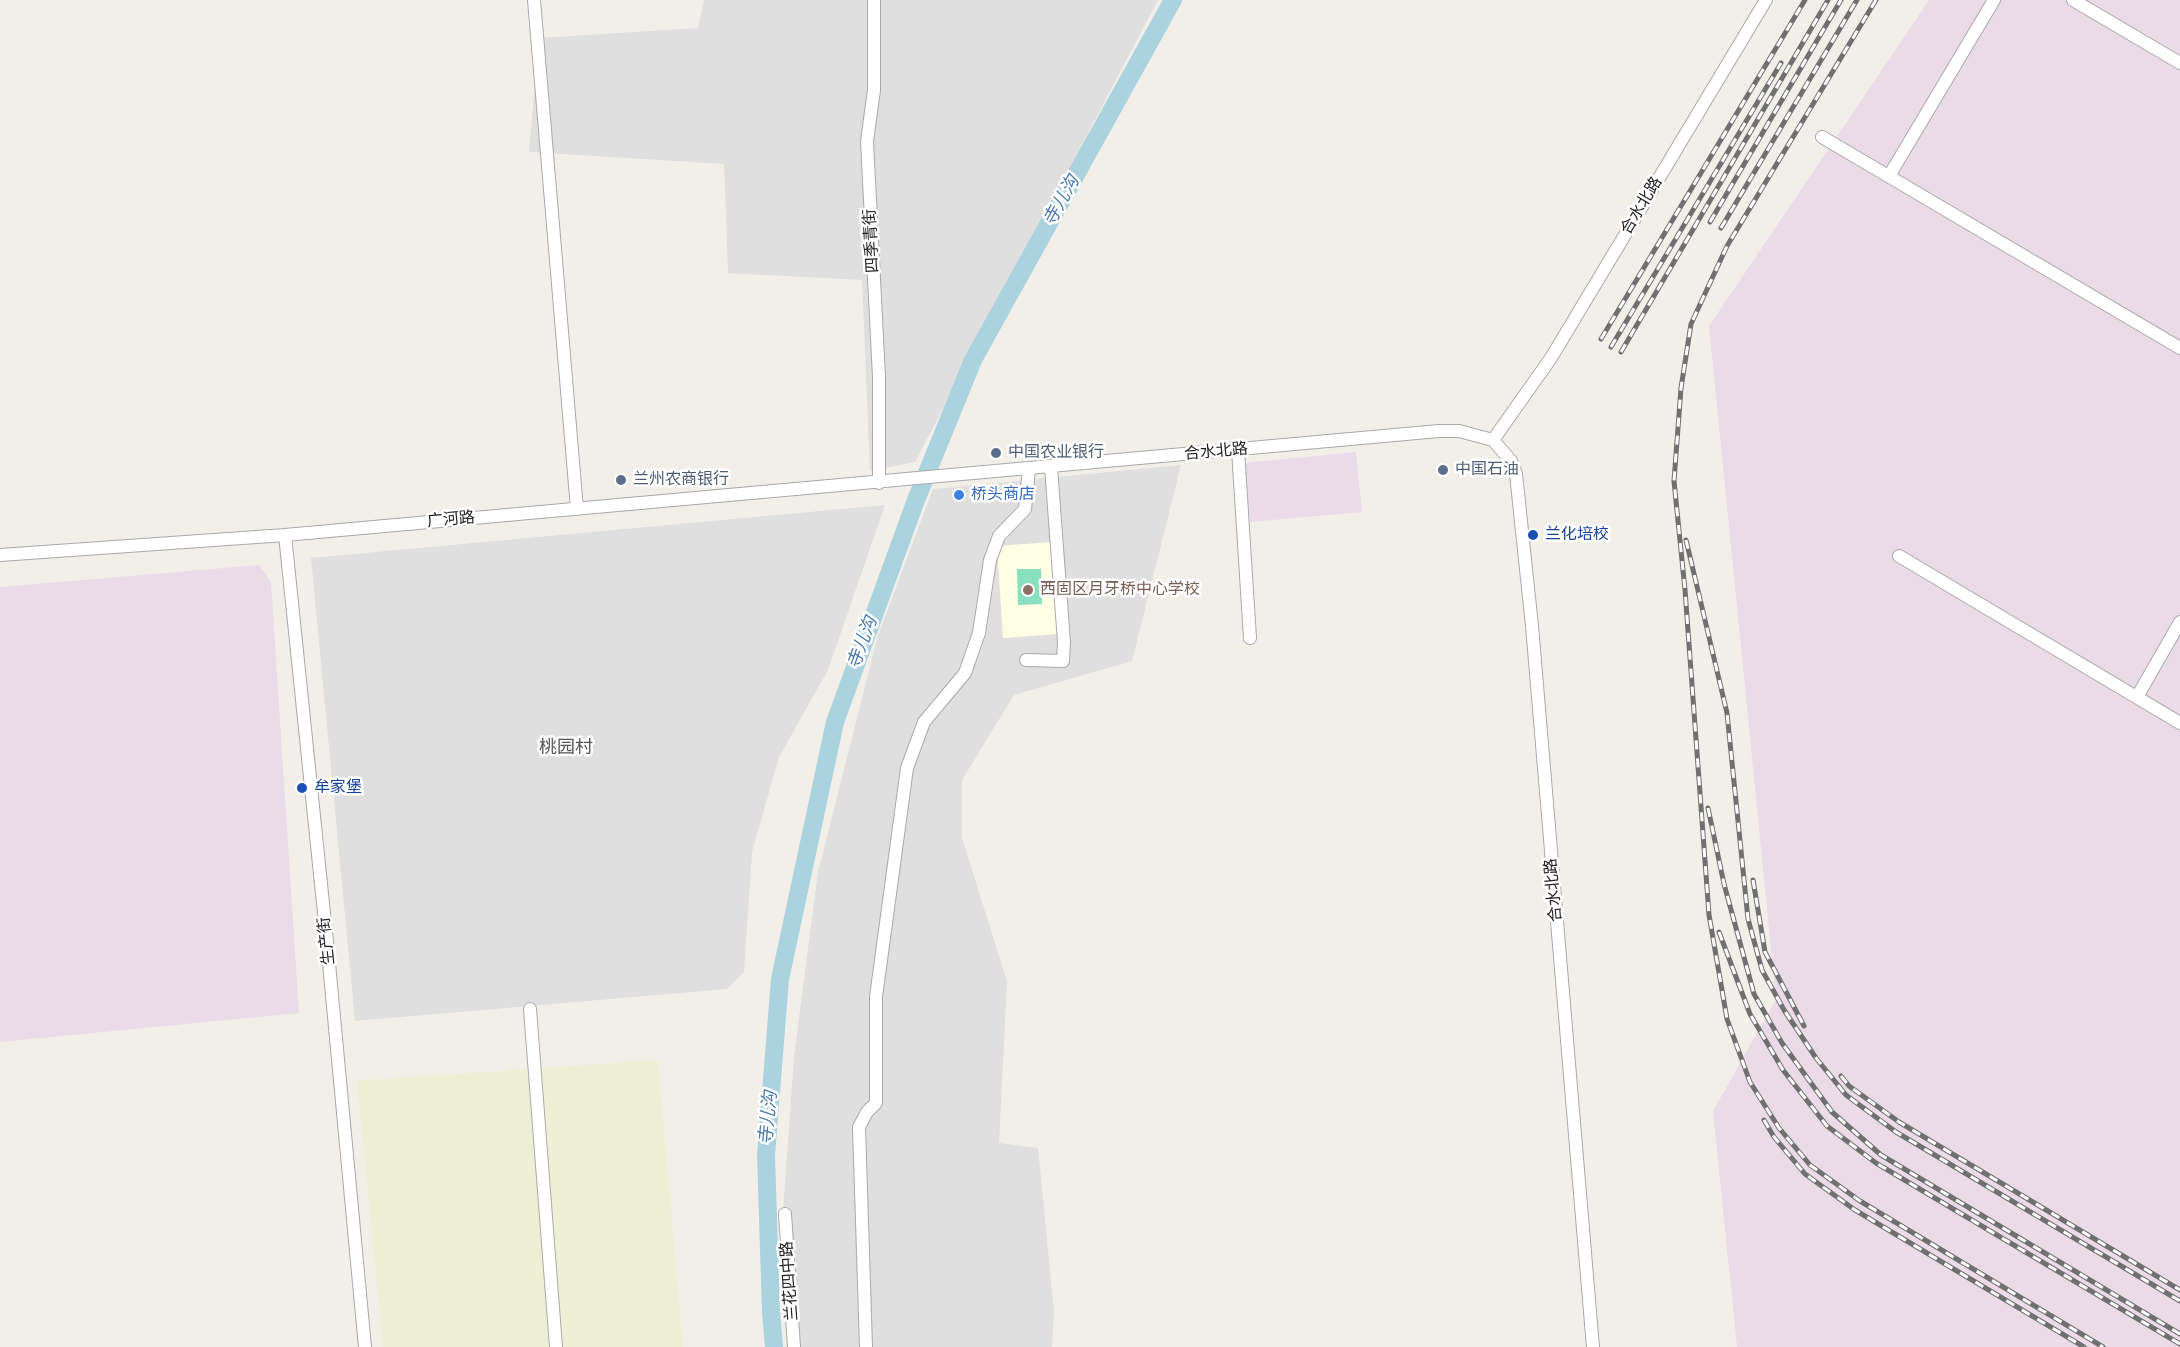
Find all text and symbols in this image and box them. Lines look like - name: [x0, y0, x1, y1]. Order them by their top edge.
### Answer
- water label: 寺儿沟: [1039, 172, 1085, 230]
- street label: 合水北路: [1617, 174, 1667, 238]
- street label: 四季青街: [861, 209, 883, 273]
- street label: 合水北路: [1183, 440, 1249, 464]
- place label: 中国农业银行: [1008, 443, 1104, 463]
- marker: 中国农业银行: [989, 446, 1003, 460]
- place label: 中国石油: [1455, 460, 1519, 480]
- marker: 中国石油: [1436, 463, 1450, 477]
- place label: 兰州农商银行: [633, 470, 729, 490]
- marker: 兰州农商银行: [614, 473, 628, 487]
- place label: 桥头商店: [971, 485, 1035, 505]
- marker: 桥头商店: [952, 488, 966, 502]
- street label: 广河路: [426, 508, 476, 532]
- place label: 兰化培校: [1545, 525, 1609, 545]
- marker: 兰化培校: [1526, 528, 1540, 542]
- place label: 西固区月牙桥中心学校: [1040, 580, 1200, 600]
- marker: 西固区月牙桥中心学校: [1021, 583, 1035, 597]
- water label: 寺儿沟: [844, 614, 882, 672]
- district label: 桃园村: [539, 737, 593, 759]
- place label: 牟家堡: [314, 778, 362, 798]
- marker: 牟家堡: [295, 781, 309, 795]
- street label: 合水北路: [1542, 857, 1566, 923]
- street label: 生产街: [315, 916, 339, 966]
- water label: 寺儿沟: [756, 1090, 782, 1146]
- street label: 兰花四中路: [778, 1240, 802, 1322]

